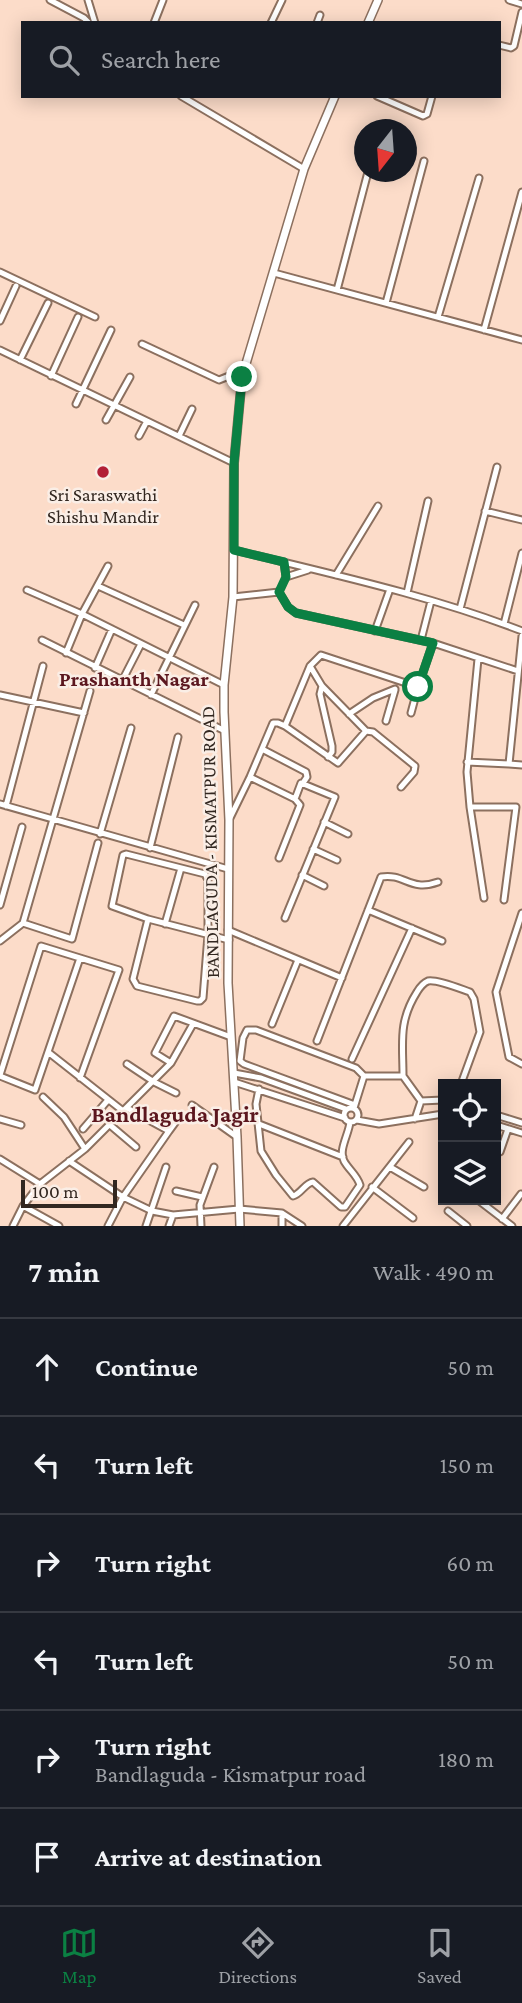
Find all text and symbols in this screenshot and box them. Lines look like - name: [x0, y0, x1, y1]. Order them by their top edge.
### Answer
- search box: [21, 21, 501, 98]
- icon: search: [45, 41, 83, 79]
- text: Search here: [101, 45, 220, 74]
- north arrow: [354, 119, 417, 182]
- route end: [226, 361, 257, 392]
- marker: Sri Saraswathi Shishu Mandir: [95, 464, 111, 480]
- place label: Sri Saraswathi Shishu Mandir: [47, 484, 159, 527]
- district label: Prashanth Nagar: [59, 667, 210, 691]
- route start: [402, 671, 433, 702]
- street label: BANDLAGUDA - KISMATPUR ROAD: [197, 706, 223, 978]
- map controls: [438, 1079, 501, 1205]
- button: locate: [438, 1079, 501, 1142]
- district label: Bandlaguda Jagir: [91, 1101, 259, 1127]
- button: layers: [438, 1142, 501, 1205]
- scale bar: [21, 1177, 117, 1209]
- text: 100 m: [32, 1181, 79, 1202]
- text: 7 min: [28, 1255, 100, 1288]
- text: Walk · 490 m: [373, 1259, 494, 1285]
- icon: ahead: [28, 1348, 66, 1386]
- text: Continue: [95, 1353, 198, 1382]
- text: 50 m: [447, 1354, 494, 1380]
- icon: left: [28, 1446, 66, 1484]
- text: Turn left: [95, 1451, 193, 1480]
- text: 150 m: [440, 1452, 494, 1478]
- icon: right: [28, 1544, 66, 1582]
- text: Turn right: [95, 1549, 211, 1578]
- text: 60 m: [447, 1550, 494, 1576]
- icon: left: [28, 1642, 66, 1680]
- text: Turn left: [95, 1647, 193, 1676]
- text: 50 m: [447, 1648, 494, 1674]
- text: Turn right: [95, 1732, 211, 1761]
- icon: right: [28, 1740, 66, 1778]
- text: 180 m: [438, 1746, 494, 1772]
- text: Bandlaguda - Kismatpur road: [95, 1761, 366, 1787]
- icon: arrive: [28, 1838, 66, 1876]
- text: Arrive at destination: [95, 1843, 322, 1872]
- tab: Map: [60, 1924, 98, 1987]
- tab: Directions: [218, 1924, 297, 1987]
- tab: Saved: [417, 1924, 462, 1987]

